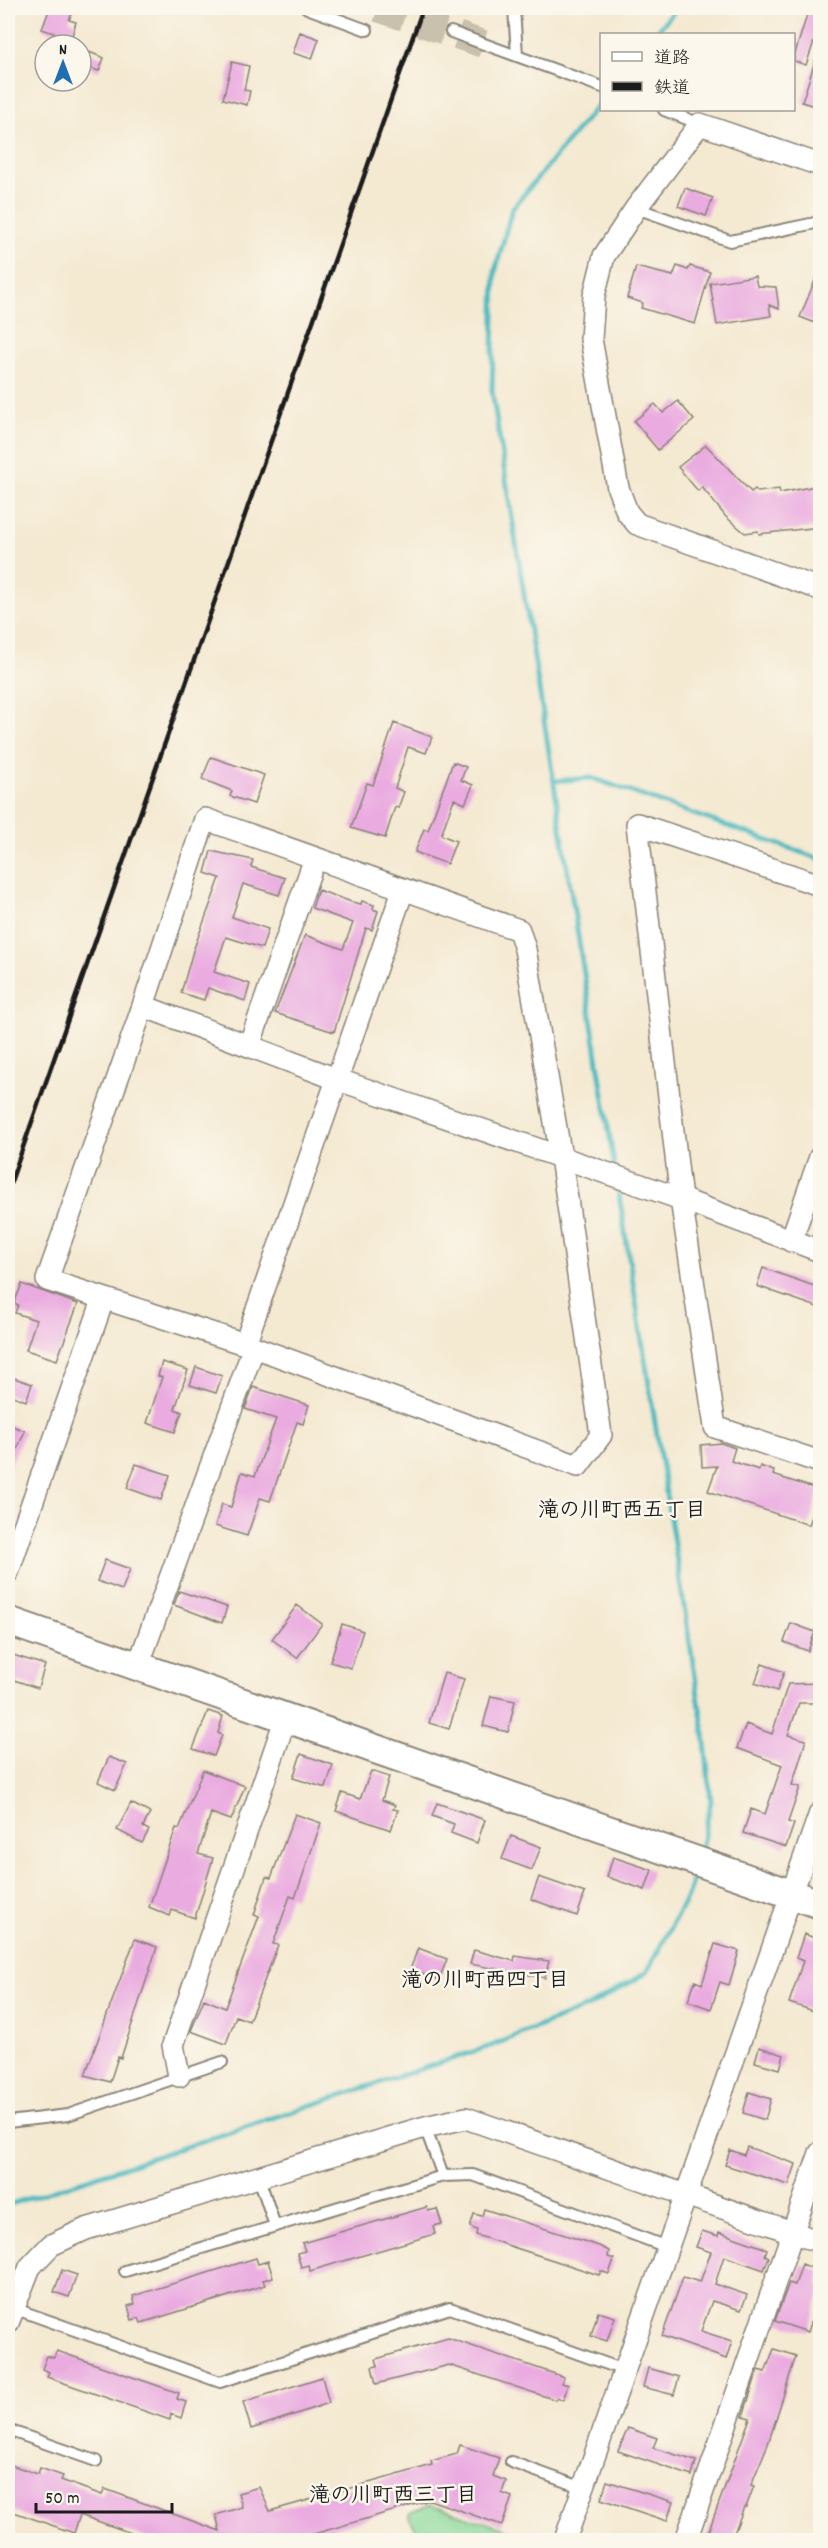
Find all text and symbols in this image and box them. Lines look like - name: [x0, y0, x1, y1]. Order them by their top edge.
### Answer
- north arrow: [33, 33, 93, 93]
- legend: [600, 33, 795, 111]
- text: N: [59, 39, 67, 62]
- text: 道路: [654, 47, 690, 72]
- text: 鉄道: [654, 77, 690, 102]
- district label: 滝の川町西五丁目: [538, 1497, 706, 1527]
- district label: 滝の川町西四丁目: [401, 1967, 569, 1997]
- scale bar: [36, 2476, 172, 2514]
- district label: 滝の川町西三丁目: [309, 2482, 477, 2512]
- text: 50 m: [45, 2487, 80, 2512]

